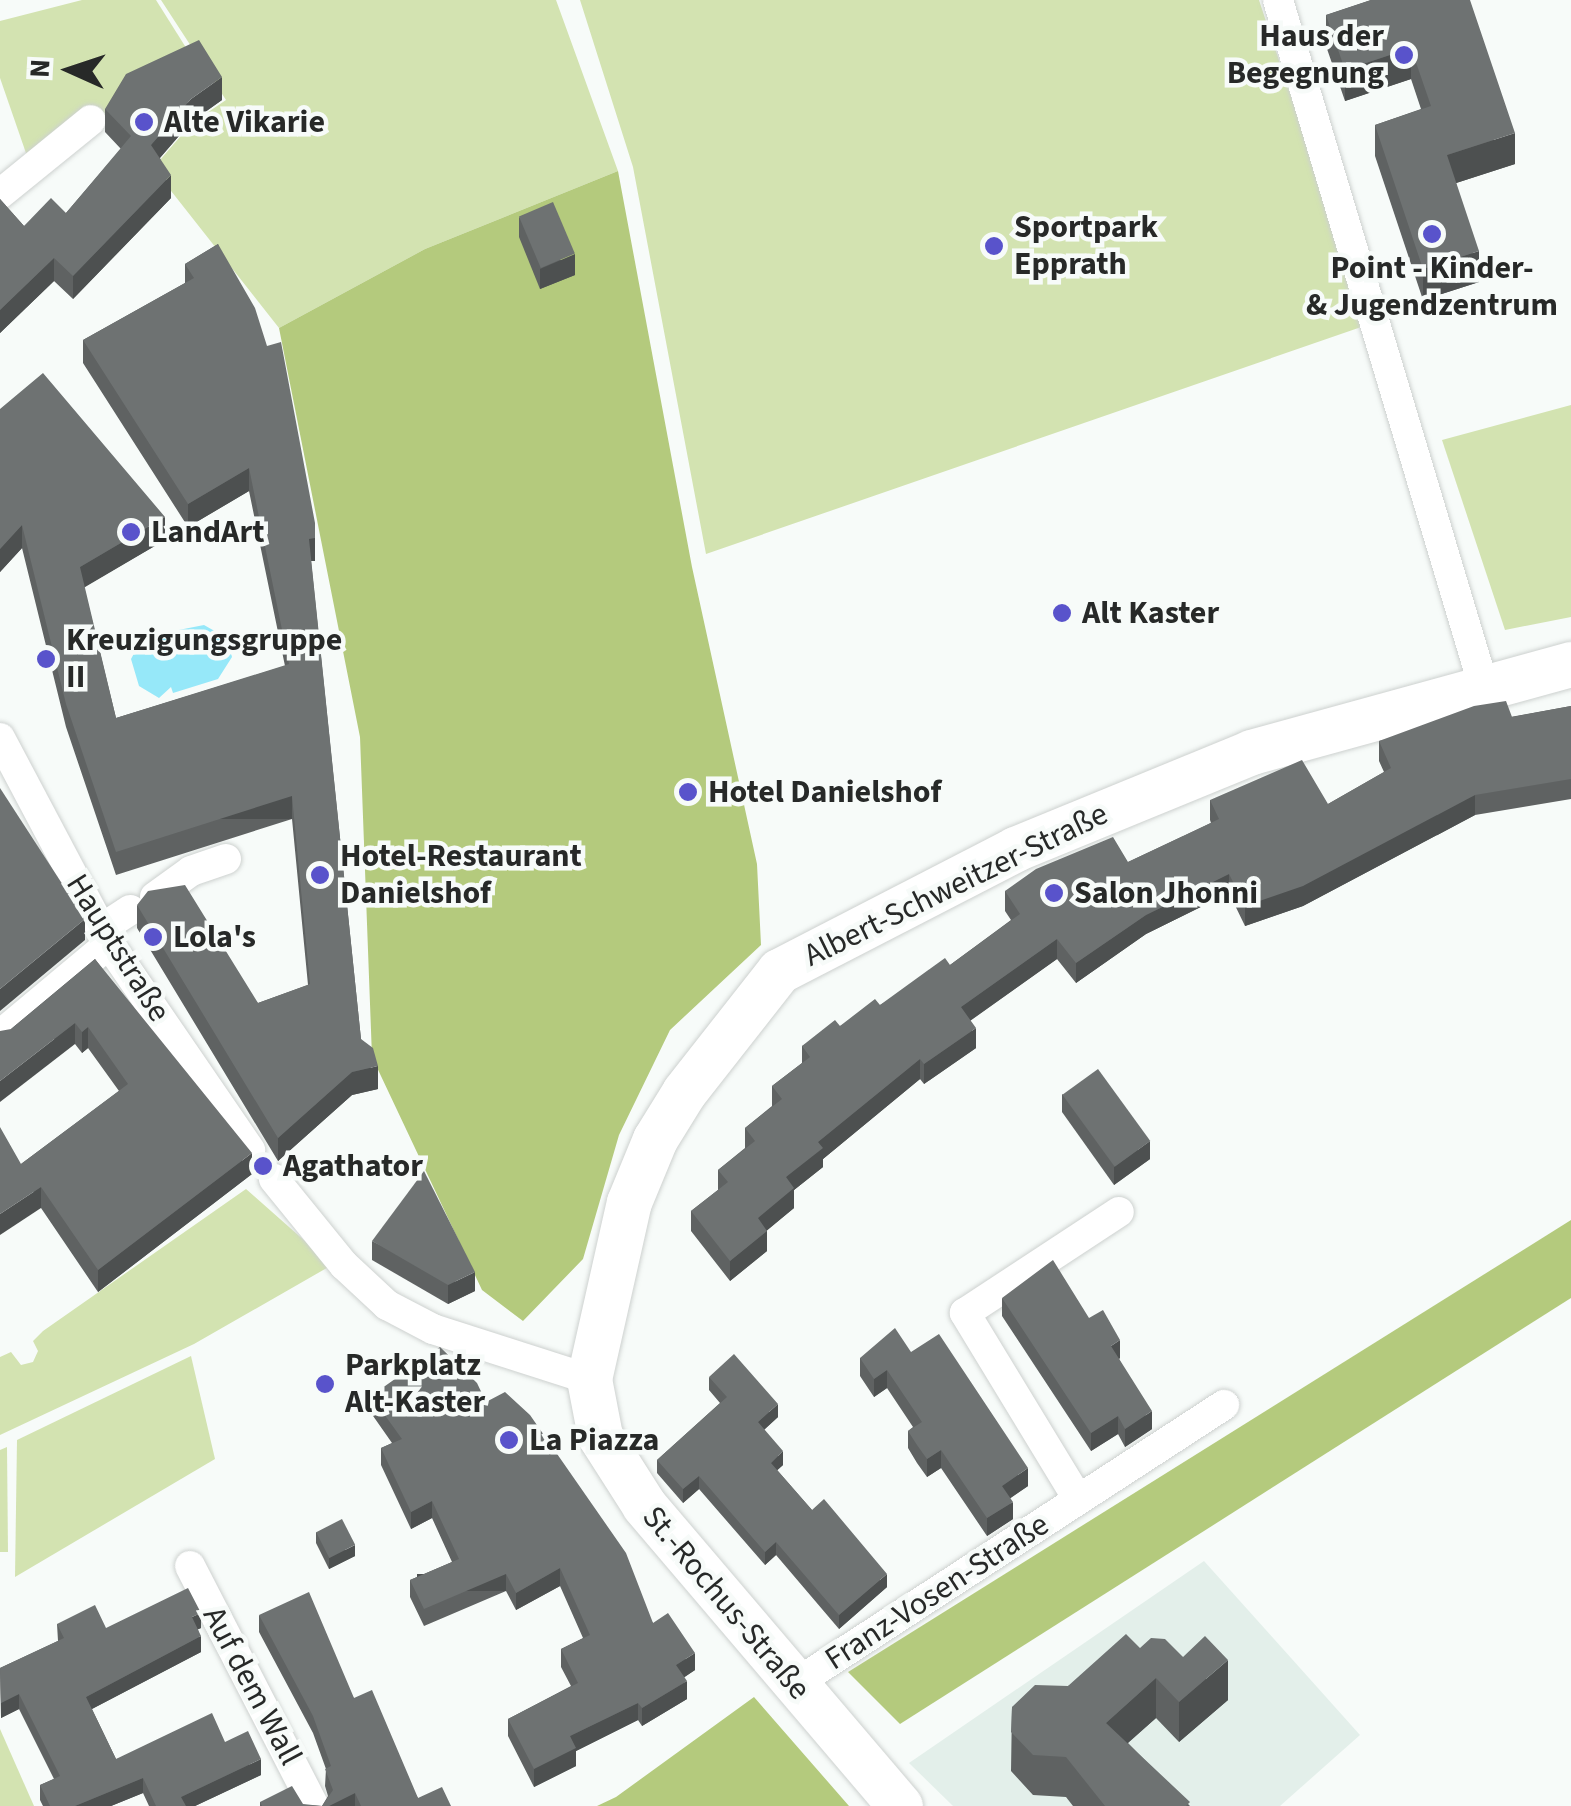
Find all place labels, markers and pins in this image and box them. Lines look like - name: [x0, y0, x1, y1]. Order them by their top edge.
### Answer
- place label: Haus der Begegnung: [1227, 18, 1384, 93]
- marker: Haus der Begegnung: [1393, 44, 1415, 66]
- place label: Alte Vikarie: [164, 103, 325, 141]
- marker: Alte Vikarie: [133, 111, 155, 133]
- place label: Sportpark Epprath: [1014, 209, 1158, 284]
- marker: Point - Kinder- & Jugendzentrum: [1421, 223, 1443, 245]
- marker: Sportpark Epprath: [983, 235, 1005, 257]
- place label: Point - Kinder- & Jugendzentrum: [1306, 250, 1558, 325]
- place label: LandArt: [151, 513, 264, 551]
- marker: LandArt: [120, 521, 142, 543]
- place label: Alt Kaster: [1082, 594, 1219, 632]
- marker: Alt Kaster: [1051, 602, 1073, 624]
- place label: Kreuzigungsgruppe II: [66, 622, 342, 697]
- marker: Kreuzigungsgruppe II: [35, 648, 57, 670]
- place label: Hotel Danielshof: [708, 773, 941, 811]
- marker: Hotel Danielshof: [677, 781, 699, 803]
- place label: Hotel-Restaurant Danielshof: [340, 838, 582, 913]
- marker: Hotel-Restaurant Danielshof: [309, 864, 331, 886]
- place label: Salon Jhonni: [1074, 874, 1258, 912]
- marker: Salon Jhonni: [1043, 882, 1065, 904]
- place label: Lola's: [173, 918, 256, 956]
- marker: Lola's: [142, 926, 164, 948]
- place label: Agathator: [283, 1147, 423, 1185]
- marker: Agathator: [252, 1155, 274, 1177]
- place label: Parkplatz Alt-Kaster: [345, 1347, 485, 1422]
- marker: Parkplatz Alt-Kaster: [314, 1373, 336, 1395]
- place label: La Piazza: [529, 1421, 659, 1459]
- marker: La Piazza: [498, 1429, 520, 1451]

